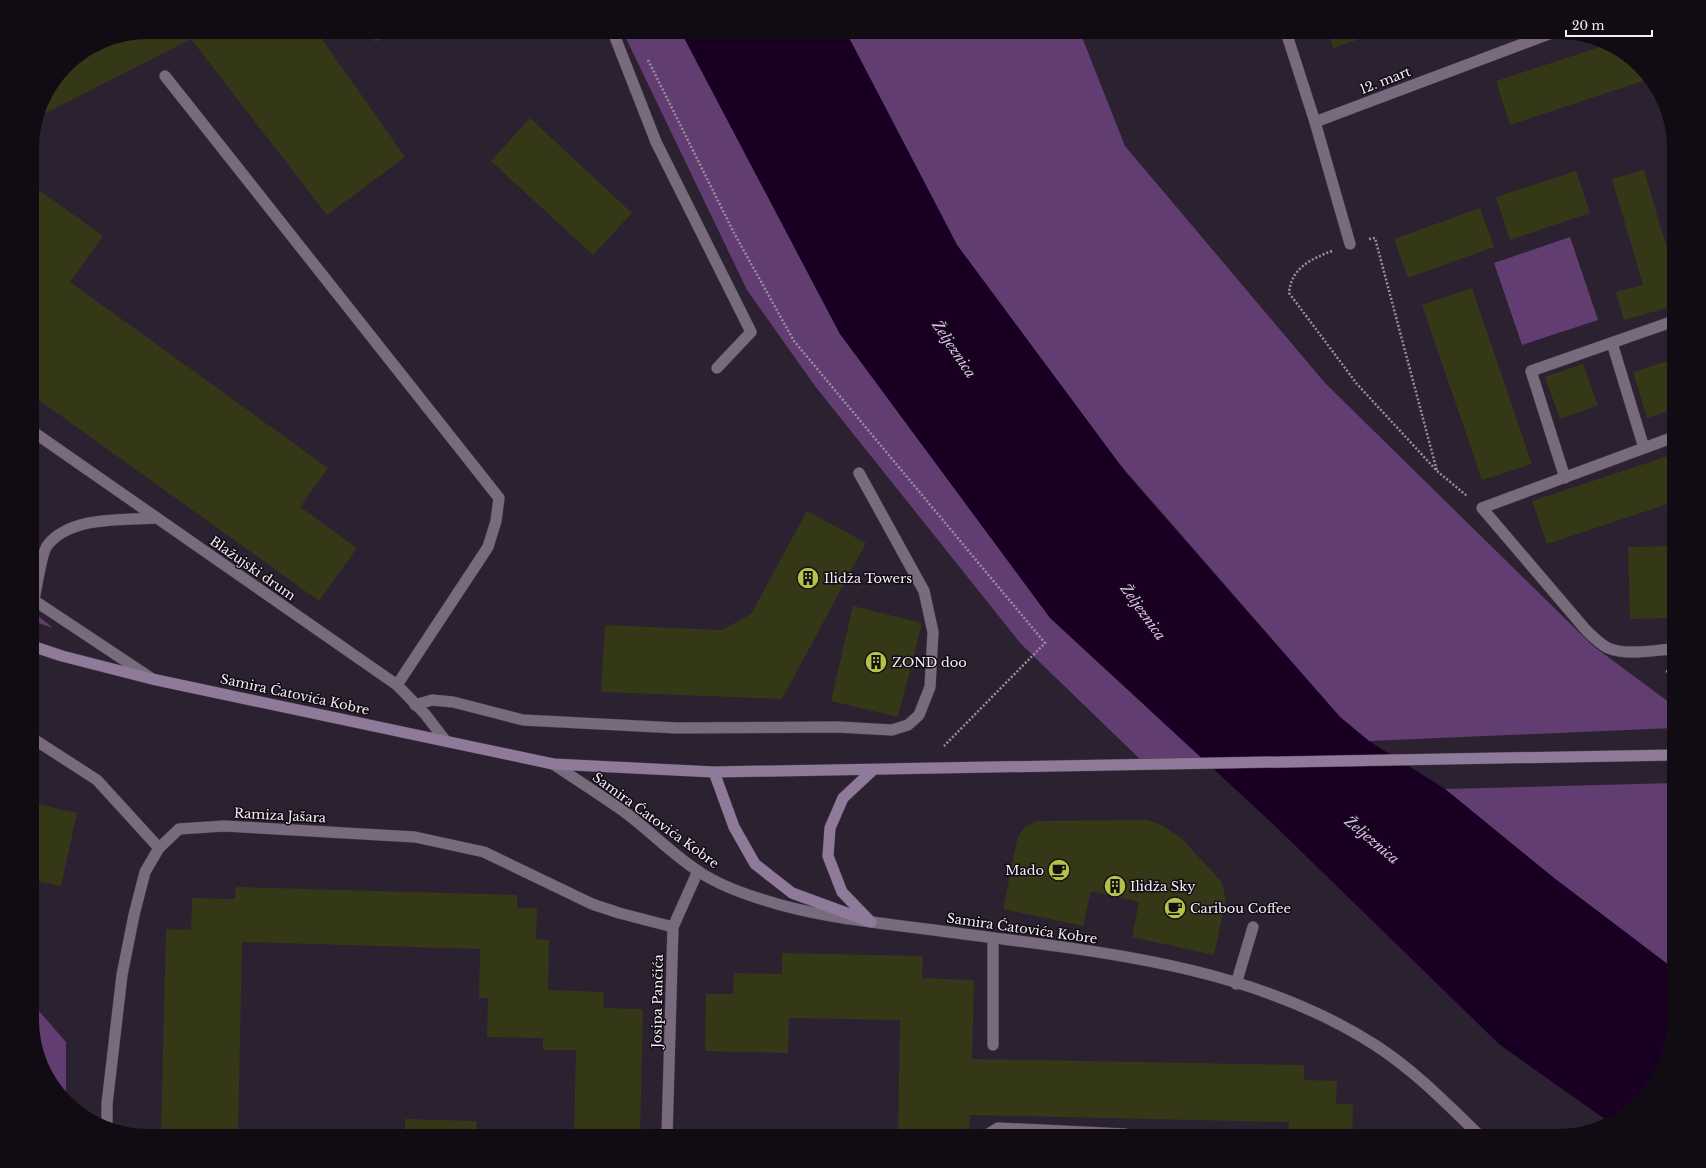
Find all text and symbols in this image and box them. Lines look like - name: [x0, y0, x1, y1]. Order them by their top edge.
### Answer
- scale bar: [1566, 12, 1652, 38]
- text: 20 m: [1572, 18, 1604, 33]
- street label: 12. mart: [1357, 63, 1413, 98]
- water label: Željeznica: [928, 316, 980, 381]
- street label: Blažujski drum: [206, 532, 299, 604]
- building icon: Ilidža Towers: [795, 565, 821, 591]
- place label: Ilidža Towers: [824, 570, 912, 587]
- water label: Željeznica: [1116, 579, 1170, 644]
- building icon: ZOND doo: [863, 649, 889, 675]
- place label: ZOND doo: [892, 654, 967, 671]
- street label: Samira Ćatovića Kobre: [219, 670, 371, 719]
- street label: Samira Ćatovića Kobre: [589, 769, 722, 872]
- street label: Ramiza Jašara: [233, 805, 327, 826]
- water label: Željeznica: [1340, 811, 1403, 868]
- cafe icon: Mado: [1046, 857, 1072, 883]
- place label: Mado: [1005, 862, 1044, 879]
- building icon: Ilidža Sky: [1102, 873, 1128, 899]
- place label: Ilidža Sky: [1130, 878, 1196, 895]
- cafe icon: Caribou Coffee: [1162, 895, 1188, 921]
- place label: Caribou Coffee: [1190, 900, 1291, 917]
- street label: Samira Ćatovića Kobre: [945, 909, 1098, 947]
- street label: Josipa Pančića: [648, 953, 667, 1050]

